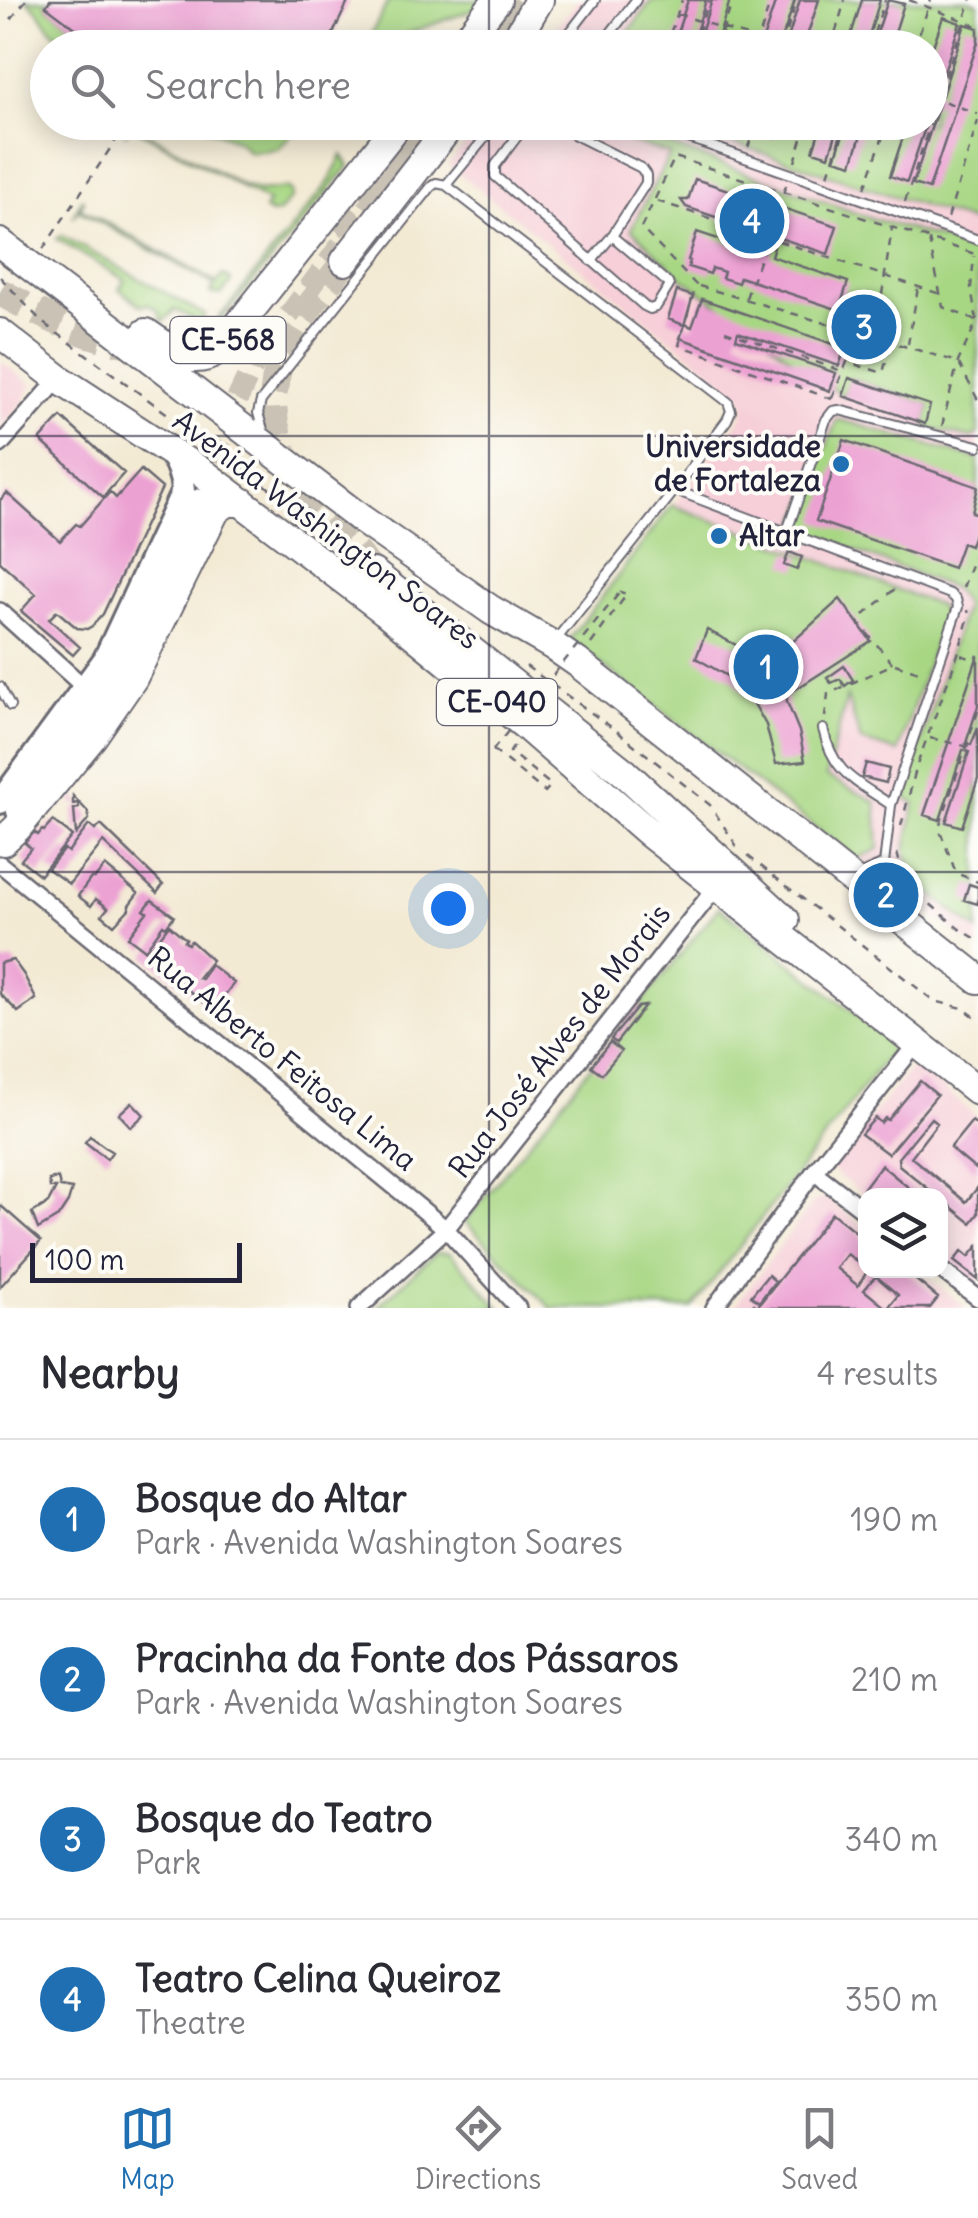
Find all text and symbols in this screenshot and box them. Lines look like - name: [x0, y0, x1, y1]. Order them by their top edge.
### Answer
- search box: [30, 30, 948, 140]
- icon: search: [65, 58, 120, 113]
- text: Search here: [145, 62, 351, 109]
- pin: 4: [720, 184, 784, 258]
- pin: 3: [832, 290, 896, 364]
- road number: CE-568: [170, 317, 286, 363]
- street label: Avenida Washington Soares: [166, 401, 488, 657]
- place label: Universidade de Fortaleza: [645, 427, 821, 499]
- marker: Universidade de Fortaleza: [830, 453, 852, 475]
- place label: Altar: [739, 516, 805, 554]
- marker: Altar: [708, 525, 730, 547]
- pin: 1: [734, 630, 798, 704]
- road number: CE-040: [437, 679, 557, 725]
- pin: 2: [854, 858, 918, 932]
- your location: [423, 883, 474, 934]
- street label: Rua José Alves de Morais: [440, 895, 678, 1185]
- street label: Rua Alberto Feitosa Lima: [140, 938, 425, 1178]
- map controls: [858, 1188, 948, 1278]
- button: layers: [858, 1188, 948, 1278]
- scale bar: [30, 1238, 242, 1282]
- text: 100 m: [45, 1242, 124, 1278]
- text: Nearby: [40, 1347, 179, 1399]
- text: 4 results: [817, 1353, 938, 1394]
- text: Bosque do Altar: [135, 1475, 407, 1522]
- text: 1: [66, 1499, 79, 1540]
- text: 190 m: [850, 1499, 938, 1540]
- text: Park · Avenida Washington Soares: [135, 1522, 623, 1563]
- text: Pracinha da Fonte dos Pássaros: [135, 1635, 679, 1682]
- text: 2: [64, 1659, 81, 1700]
- text: 210 m: [851, 1659, 938, 1700]
- text: Park · Avenida Washington Soares: [135, 1682, 623, 1723]
- text: Bosque do Teatro: [135, 1795, 433, 1842]
- text: 3: [63, 1819, 82, 1860]
- text: 340 m: [845, 1819, 938, 1860]
- text: Park: [135, 1842, 201, 1883]
- text: Teatro Celina Queiroz: [135, 1955, 501, 2002]
- text: 4: [63, 1979, 82, 2020]
- text: 350 m: [845, 1979, 938, 2020]
- text: Theatre: [135, 2002, 246, 2043]
- tab: Map: [120, 2101, 175, 2197]
- tab: Directions: [415, 2101, 541, 2197]
- tab: Saved: [781, 2101, 858, 2197]

